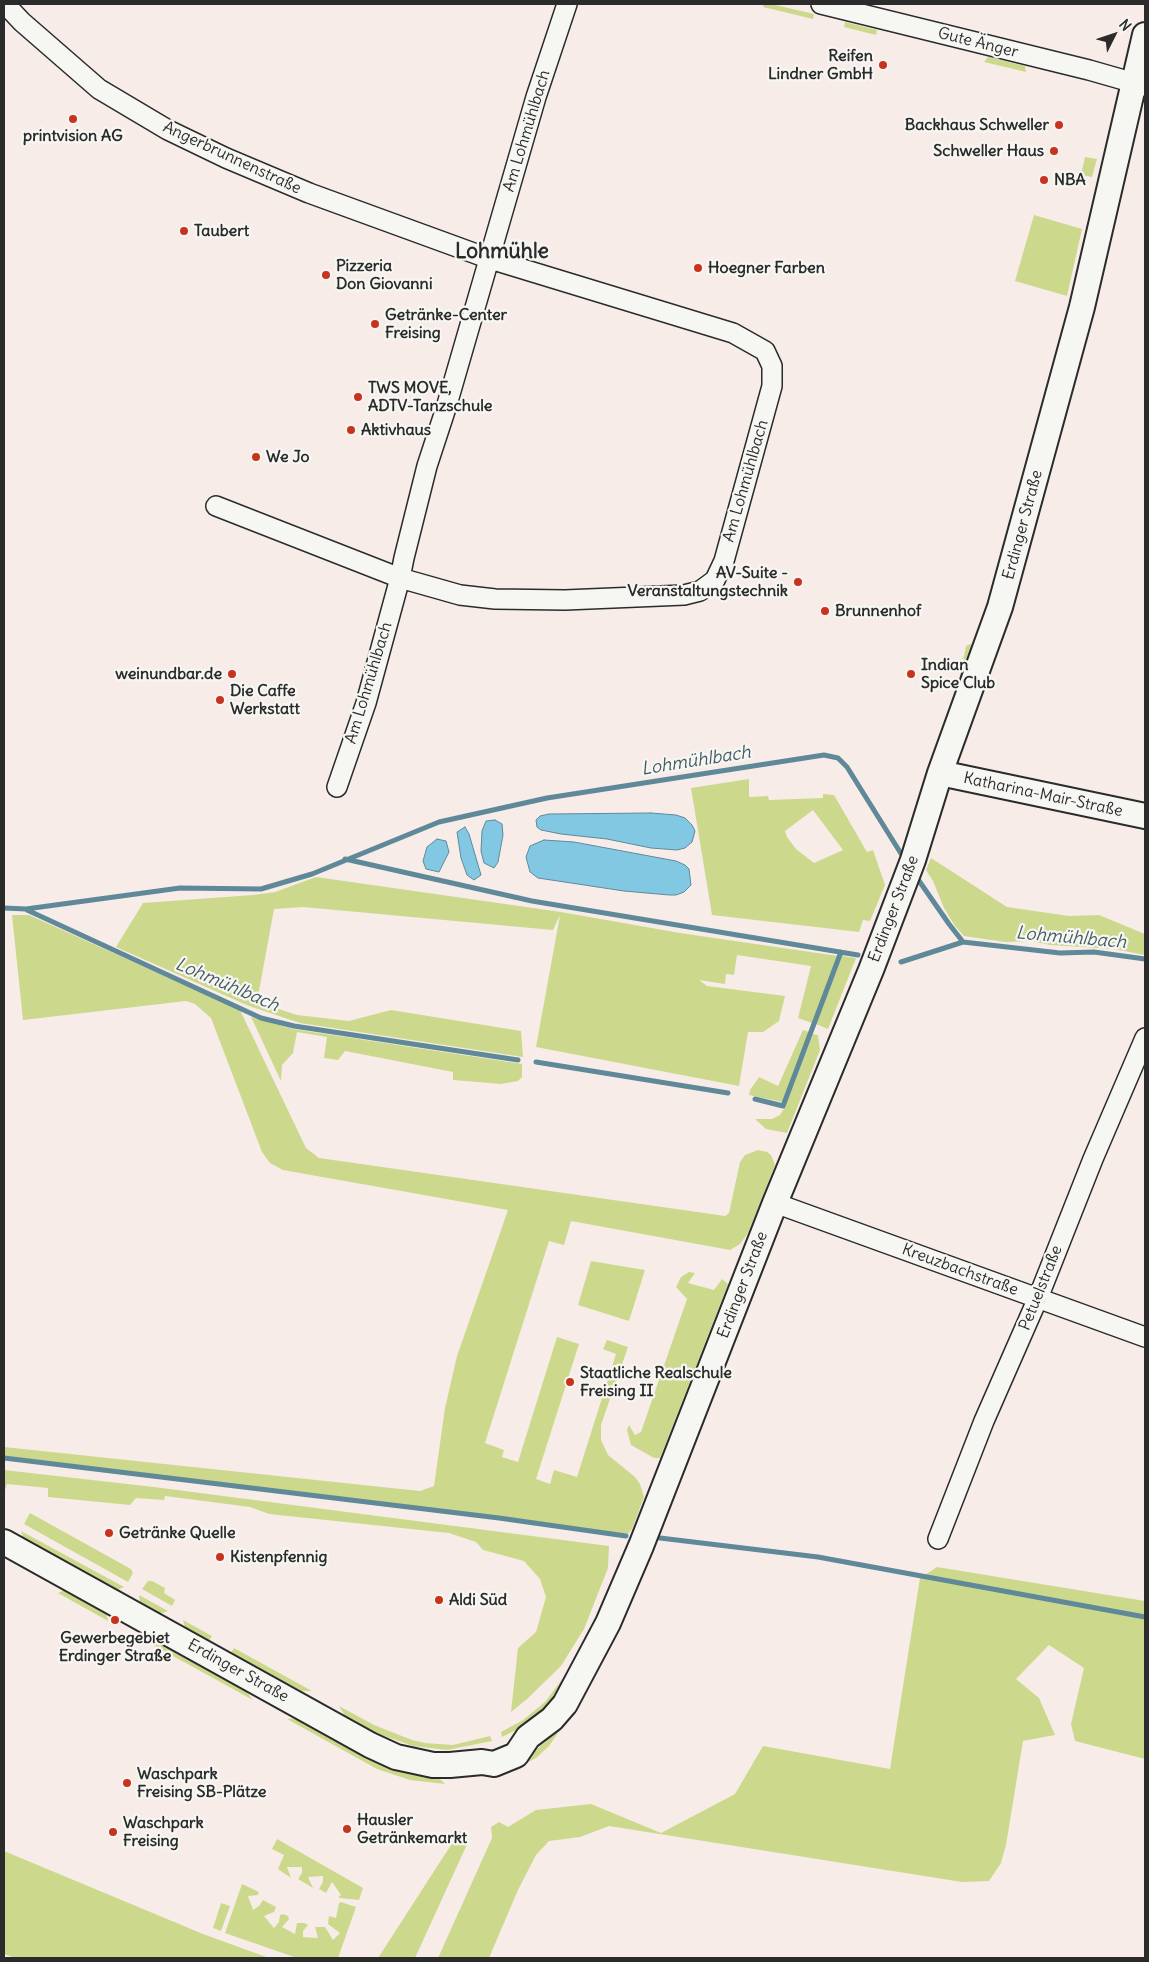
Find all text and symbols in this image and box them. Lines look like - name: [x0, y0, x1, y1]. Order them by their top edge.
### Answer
- north arrow: [1089, 10, 1139, 60]
- text: N: [1115, 16, 1135, 35]
- street label: Gute Änger: [936, 24, 1020, 62]
- place label: Reifen Lindner GmbH: [768, 46, 873, 84]
- marker: Reifen Lindner GmbH: [877, 59, 889, 71]
- street label: Am Lohmühlbach: [499, 68, 555, 194]
- marker: printvision AG: [67, 113, 79, 125]
- place label: Backhaus Schweller: [905, 115, 1049, 135]
- street label: Angerbrunnenstraße: [160, 118, 304, 198]
- marker: Backhaus Schweller: [1053, 119, 1065, 131]
- place label: printvision AG: [23, 126, 123, 146]
- place label: Schweller Haus: [933, 141, 1044, 161]
- marker: Schweller Haus: [1048, 145, 1060, 157]
- place label: NBA: [1054, 170, 1086, 190]
- marker: NBA: [1038, 174, 1050, 186]
- place label: Taubert: [194, 221, 249, 241]
- marker: Taubert: [178, 225, 190, 237]
- district label: Lohmühle: [455, 239, 549, 265]
- place label: Pizzeria Don Giovanni: [336, 256, 432, 294]
- place label: Hoegner Farben: [708, 258, 825, 278]
- marker: Hoegner Farben: [692, 262, 704, 274]
- marker: Pizzeria Don Giovanni: [320, 269, 332, 281]
- place label: Getränke-Center Freising: [385, 305, 507, 343]
- marker: Getränke-Center Freising: [369, 318, 381, 330]
- place label: TWS MOVE, ADTV-Tanzschule: [368, 378, 492, 416]
- marker: TWS MOVE, ADTV-Tanzschule: [352, 391, 364, 403]
- street label: Am Lohmühlbach: [719, 418, 773, 544]
- place label: Aktivhaus: [361, 420, 431, 440]
- marker: Aktivhaus: [345, 424, 357, 436]
- place label: We Jo: [266, 447, 309, 467]
- marker: We Jo: [250, 451, 262, 463]
- street label: Erdinger Straße: [999, 468, 1047, 582]
- place label: AV-Suite - Veranstaltungstechnik: [627, 563, 788, 601]
- marker: AV-Suite - Veranstaltungstechnik: [792, 576, 804, 588]
- place label: Brunnenhof: [835, 601, 921, 621]
- marker: Brunnenhof: [819, 605, 831, 617]
- street label: Am Lohmühlbach: [341, 620, 397, 746]
- place label: Indian Spice Club: [921, 655, 995, 693]
- place label: weinundbar.de: [115, 664, 222, 684]
- marker: weinundbar.de: [226, 668, 238, 680]
- marker: Indian Spice Club: [905, 668, 917, 680]
- place label: Die Caffe Werkstatt: [230, 681, 300, 719]
- marker: Die Caffe Werkstatt: [214, 694, 226, 706]
- water label: Lohmühlbach: [640, 742, 752, 780]
- street label: Katharina-Mair-Straße: [962, 769, 1124, 821]
- street label: Erdinger Straße: [865, 853, 923, 965]
- water label: Lohmühlbach: [1015, 922, 1127, 954]
- water label: Lohmühlbach: [172, 953, 282, 1017]
- street label: Erdinger Straße: [714, 1229, 772, 1341]
- street label: Kreuzbachstraße: [899, 1240, 1021, 1300]
- street label: Petuelstraße: [1015, 1243, 1067, 1333]
- place label: Staatliche Realschule Freising II: [580, 1363, 732, 1401]
- marker: Staatliche Realschule Freising II: [564, 1376, 576, 1388]
- place label: Getränke Quelle: [119, 1523, 236, 1543]
- marker: Getränke Quelle: [103, 1527, 115, 1539]
- place label: Kistenpfennig: [230, 1547, 327, 1567]
- marker: Kistenpfennig: [214, 1551, 226, 1563]
- place label: Aldi Süd: [449, 1590, 507, 1610]
- marker: Aldi Süd: [433, 1594, 445, 1606]
- marker: Gewerbegebiet Erdinger Straße: [109, 1614, 121, 1626]
- place label: Gewerbegebiet Erdinger Straße: [59, 1628, 171, 1666]
- street label: Erdinger Straße: [184, 1635, 292, 1707]
- place label: Waschpark Freising SB-Plätze: [137, 1764, 266, 1802]
- marker: Waschpark Freising SB-Plätze: [121, 1777, 133, 1789]
- place label: Hausler Getränkemarkt: [357, 1810, 467, 1848]
- place label: Waschpark Freising: [123, 1813, 204, 1851]
- marker: Hausler Getränkemarkt: [341, 1823, 353, 1835]
- marker: Waschpark Freising: [107, 1826, 119, 1838]

